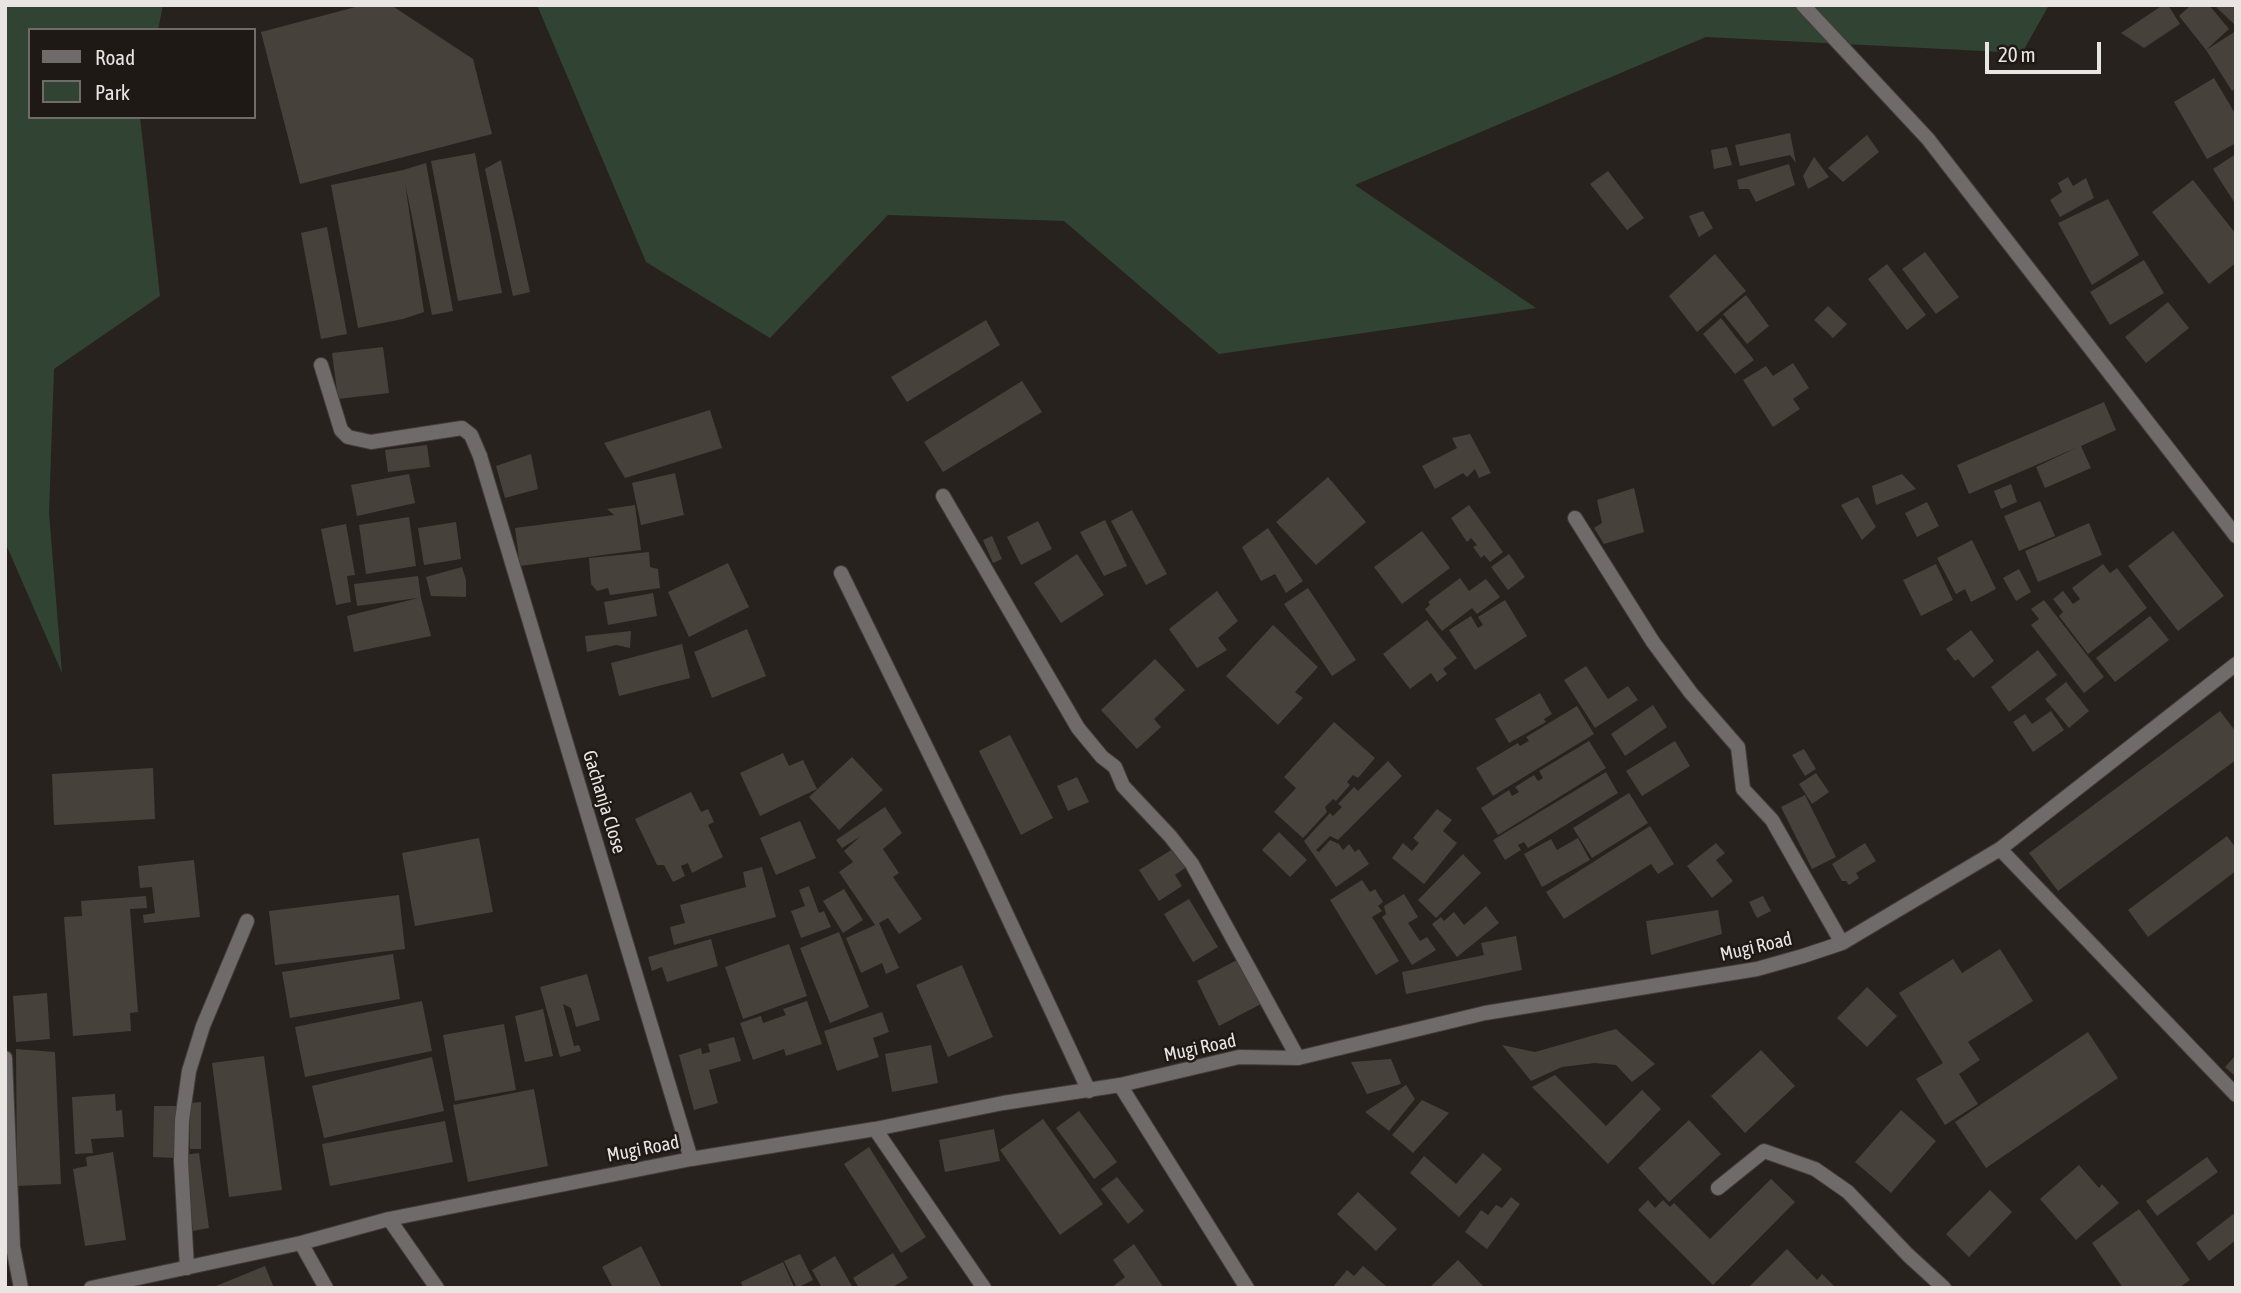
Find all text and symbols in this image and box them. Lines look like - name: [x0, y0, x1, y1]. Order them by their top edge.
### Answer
- legend: [28, 28, 256, 119]
- scale bar: [1989, 28, 2104, 72]
- text: 20 m: [1998, 42, 2036, 66]
- text: Road: [95, 45, 135, 69]
- text: Park: [95, 80, 130, 104]
- street label: Gachanja Close: [578, 748, 630, 856]
- street label: Mugi Road: [1718, 928, 1794, 966]
- street label: Mugi Road: [1162, 1029, 1238, 1067]
- street label: Mugi Road: [605, 1131, 681, 1167]

